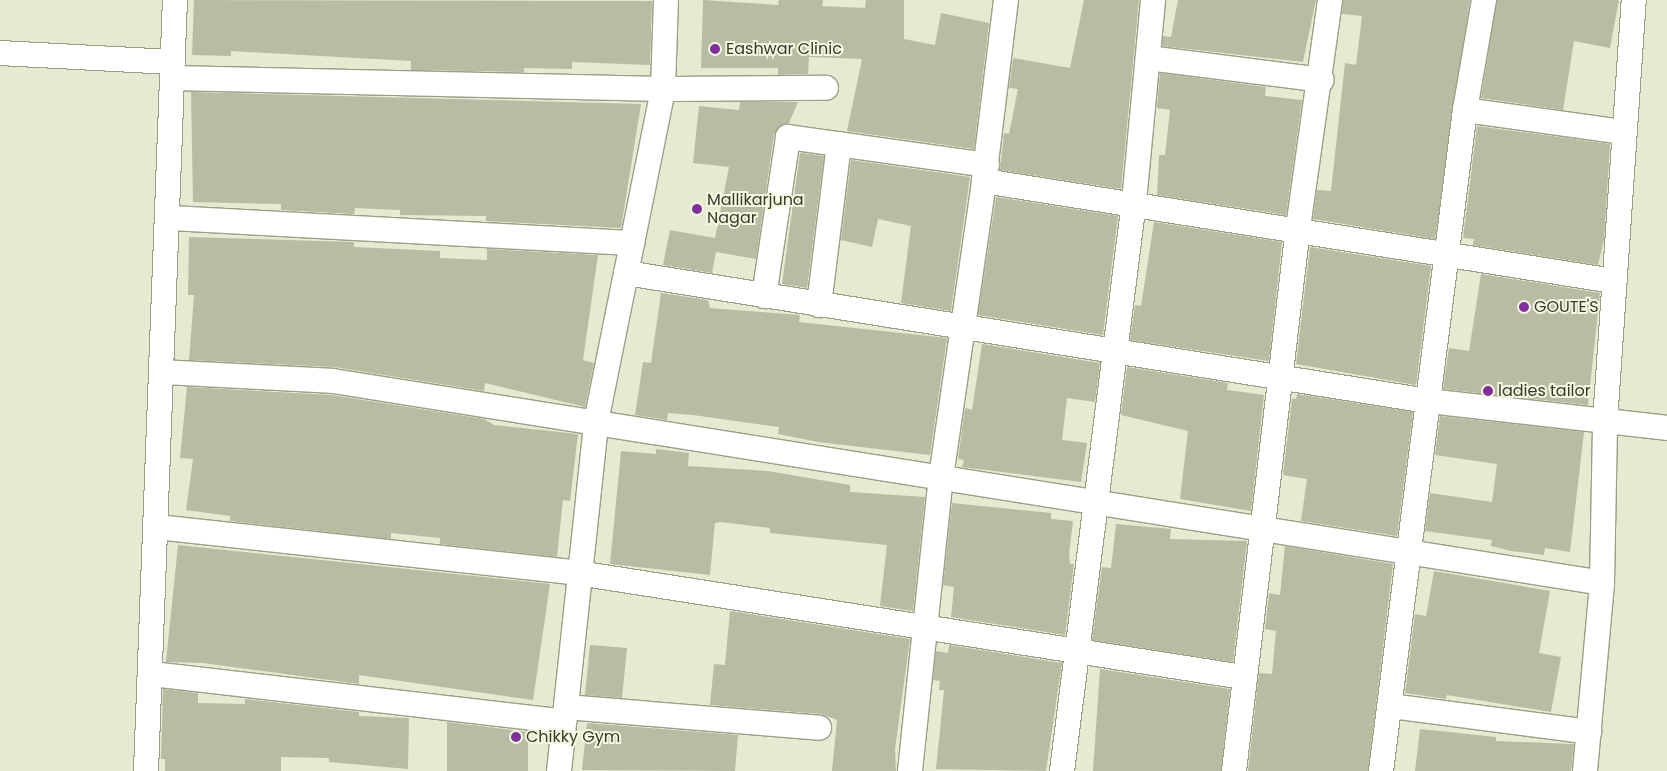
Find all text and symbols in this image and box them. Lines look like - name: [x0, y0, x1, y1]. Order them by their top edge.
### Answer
- place label: Eashwar Clinic: [726, 39, 842, 59]
- marker: Eashwar Clinic: [708, 42, 722, 56]
- place label: Mallikarjuna Nagar: [707, 190, 804, 228]
- marker: Mallikarjuna Nagar: [691, 203, 703, 215]
- place label: GOUTE'S: [1534, 297, 1599, 317]
- marker: GOUTE'S: [1518, 301, 1530, 313]
- place label: ladies tailor: [1498, 381, 1591, 401]
- marker: ladies tailor: [1482, 385, 1494, 397]
- place label: Chikky Gym: [526, 727, 620, 747]
- marker: Chikky Gym: [510, 731, 522, 743]

